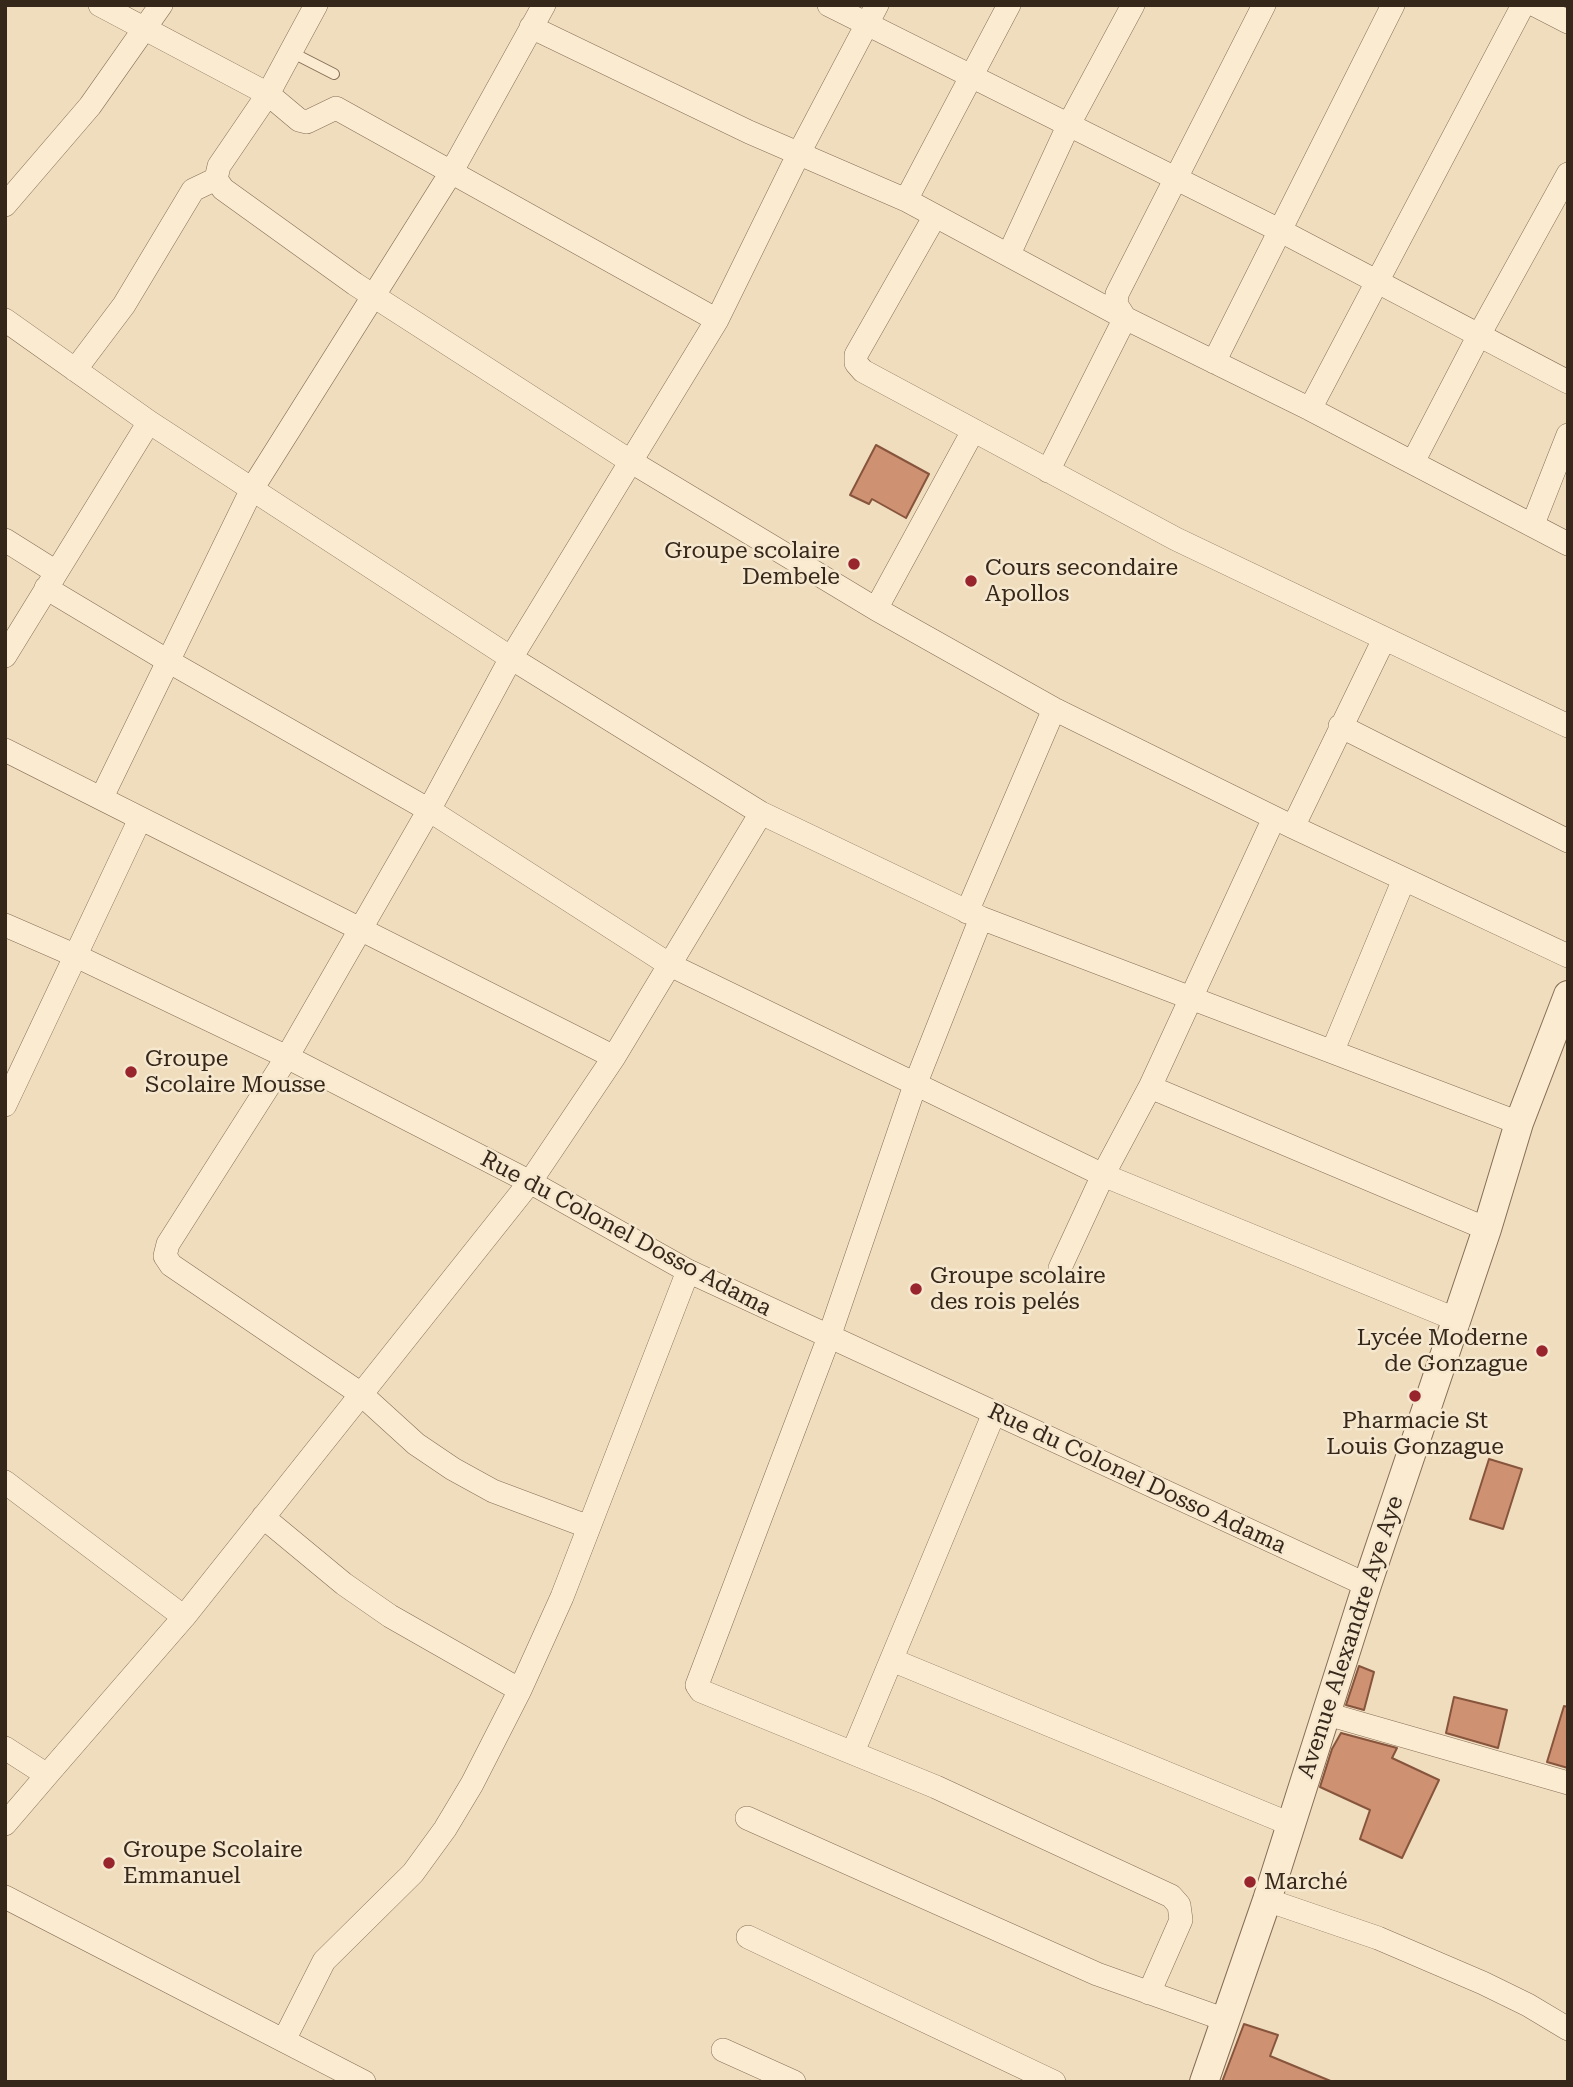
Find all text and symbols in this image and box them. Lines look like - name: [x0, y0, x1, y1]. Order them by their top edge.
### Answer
- place label: Groupe scolaire Dembele: [664, 537, 840, 591]
- place label: Cours secondaire Apollos: [985, 554, 1178, 608]
- marker: Groupe scolaire Dembele: [846, 556, 862, 572]
- marker: Cours secondaire Apollos: [963, 573, 979, 589]
- place label: Groupe Scolaire Mousse: [145, 1045, 326, 1099]
- marker: Groupe Scolaire Mousse: [123, 1064, 139, 1080]
- street label: Rue du Colonel Dosso Adama: [476, 1145, 776, 1323]
- place label: Groupe scolaire des rois pelés: [930, 1262, 1106, 1316]
- marker: Groupe scolaire des rois pelés: [908, 1281, 924, 1297]
- place label: Lycée Moderne de Gonzague: [1357, 1324, 1528, 1378]
- marker: Lycée Moderne de Gonzague: [1534, 1343, 1550, 1359]
- marker: Pharmacie St Louis Gonzague: [1407, 1388, 1423, 1404]
- street label: Rue du Colonel Dosso Adama: [984, 1398, 1290, 1560]
- place label: Pharmacie St Louis Gonzague: [1326, 1407, 1504, 1461]
- street label: Avenue Alexandre Aye Aye: [1292, 1492, 1410, 1782]
- place label: Groupe Scolaire Emmanuel: [123, 1836, 303, 1890]
- marker: Groupe Scolaire Emmanuel: [101, 1855, 117, 1871]
- place label: Marché: [1264, 1868, 1348, 1896]
- marker: Marché: [1242, 1874, 1258, 1890]

